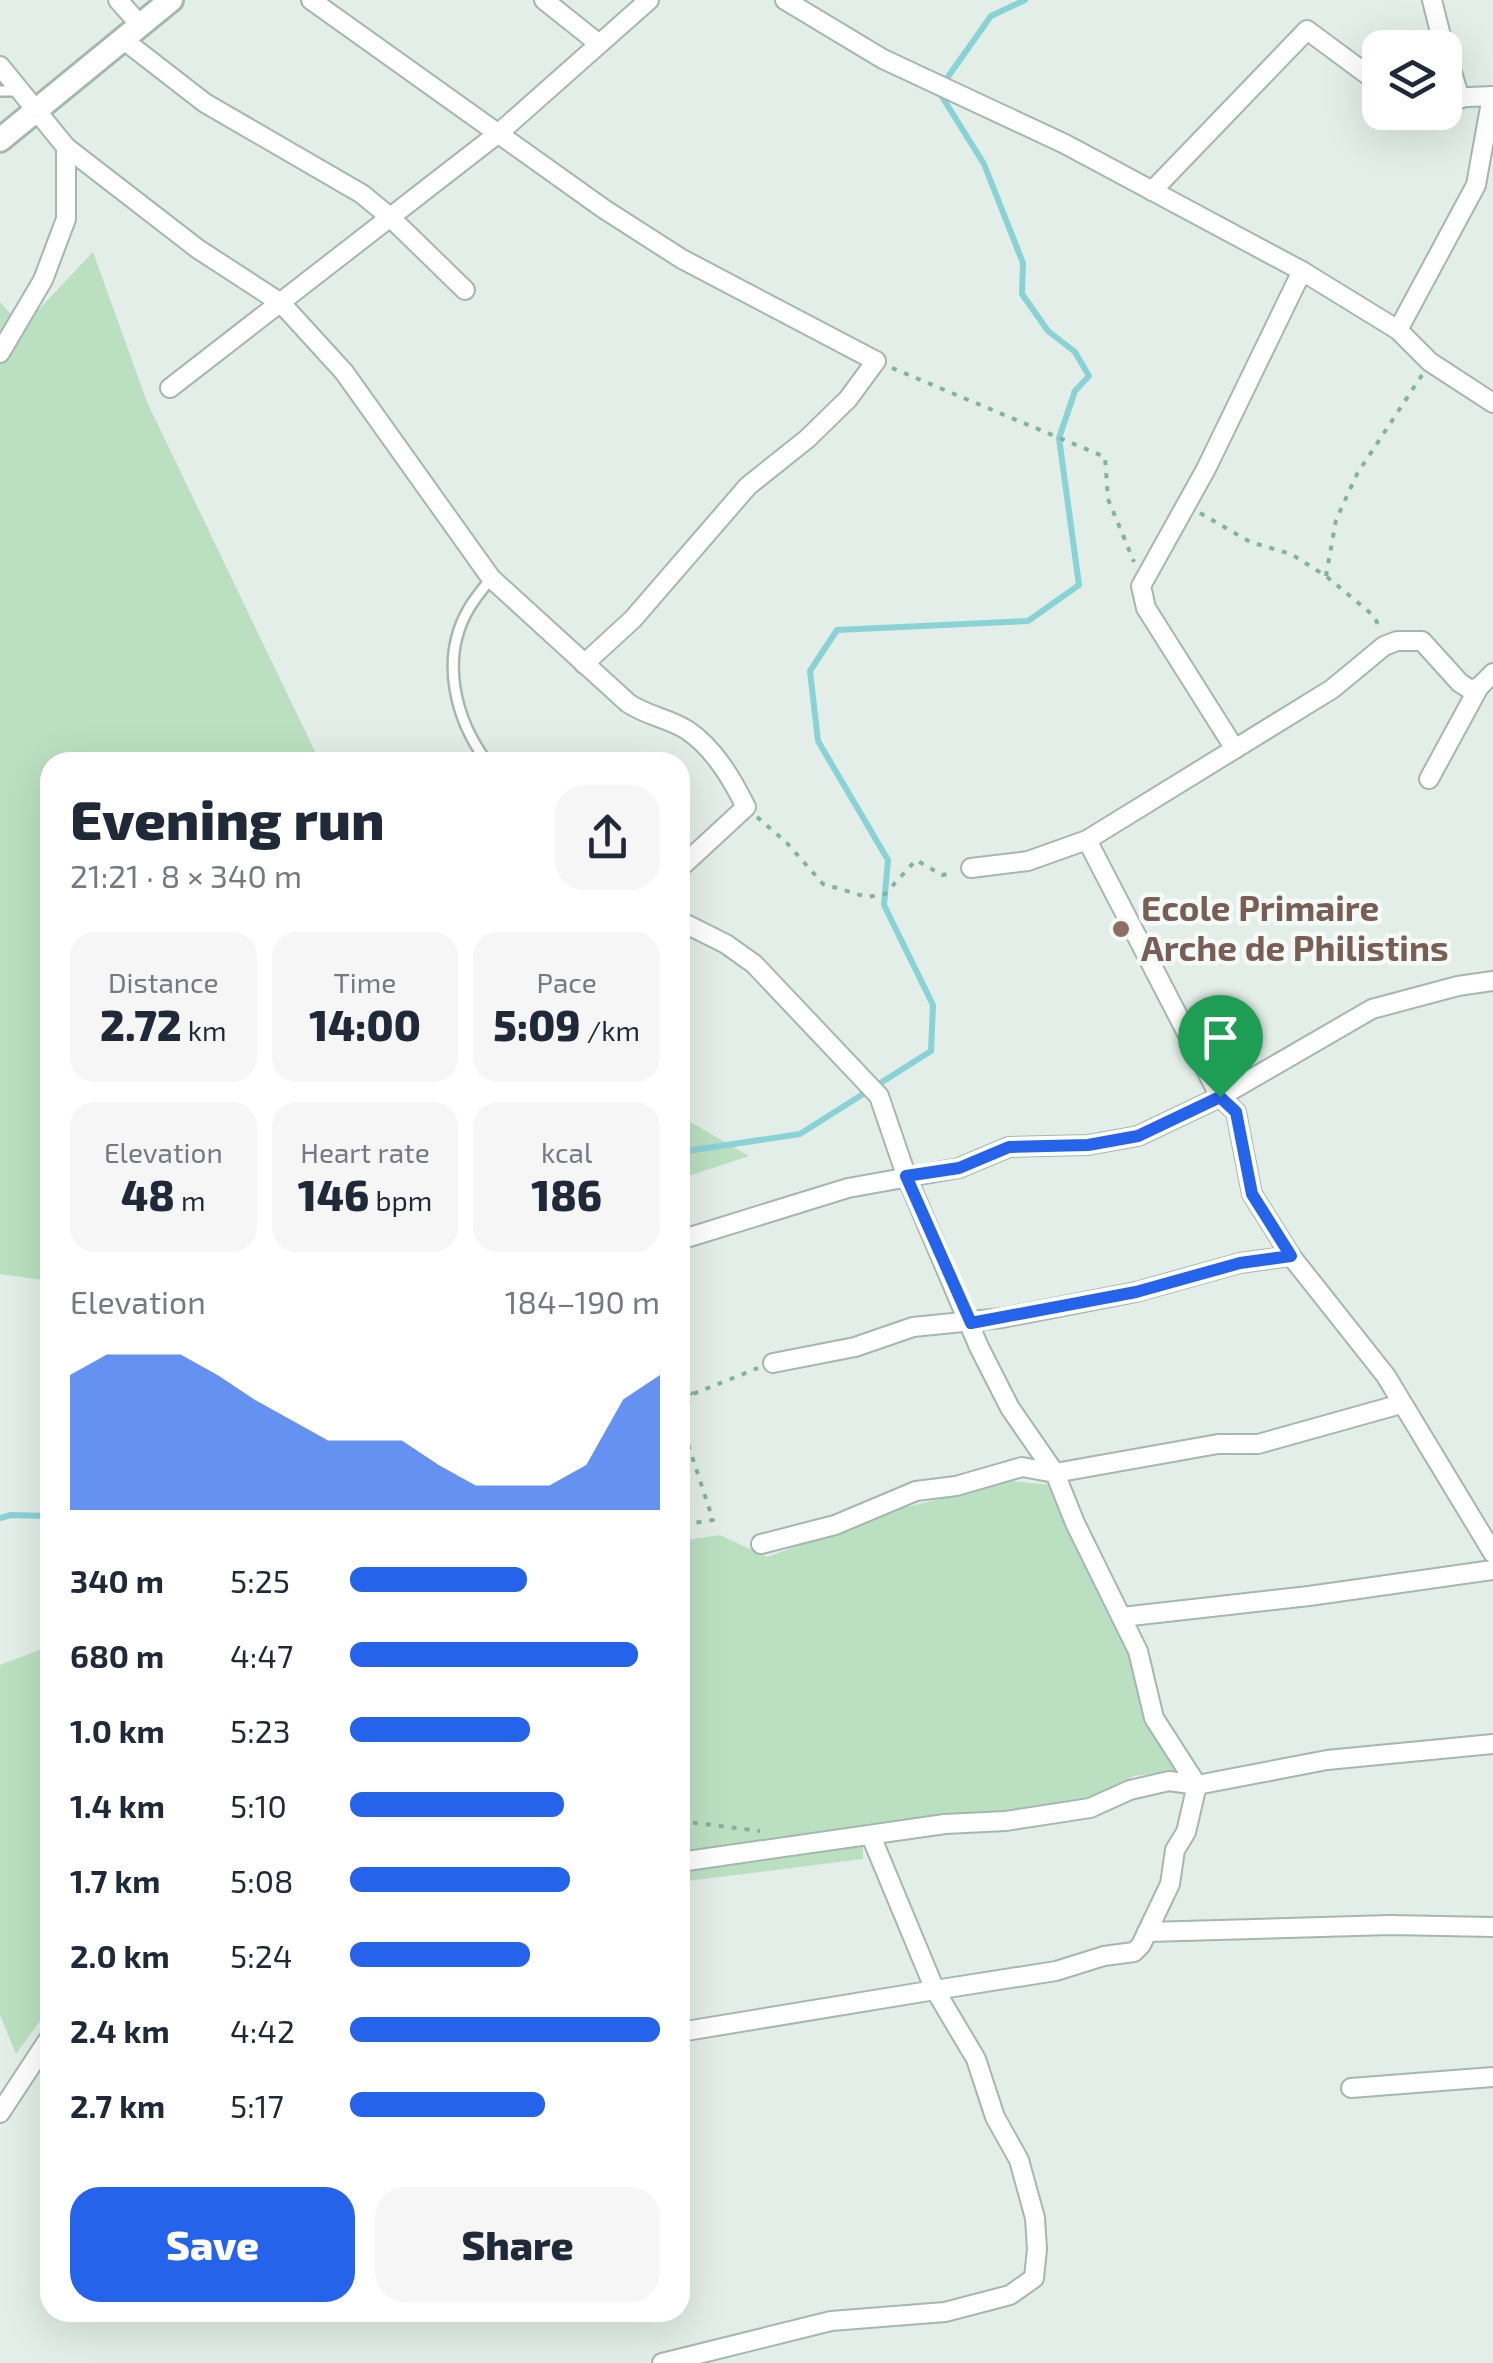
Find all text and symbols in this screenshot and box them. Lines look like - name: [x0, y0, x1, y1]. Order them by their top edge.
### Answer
- map controls: [1362, 30, 1462, 130]
- button: layers: [1362, 30, 1462, 130]
- text: Evening run: [70, 785, 385, 851]
- button: share: [555, 785, 660, 890]
- text: 21:21 · 8 × 340 m: [70, 856, 302, 894]
- place label: Ecole Primaire Arche de Philistins: [1141, 886, 1449, 968]
- marker: Ecole Primaire Arche de Philistins: [1110, 918, 1132, 940]
- text: Distance: [108, 965, 219, 999]
- text: Time: [334, 965, 396, 999]
- text: Pace: [537, 965, 597, 999]
- pin: [1178, 995, 1263, 1098]
- text: 2.72: [100, 999, 182, 1049]
- text: 14:00: [309, 999, 421, 1049]
- text: 5:09: [493, 999, 580, 1049]
- icon: arrive: [1193, 1010, 1248, 1065]
- text: km: [182, 1013, 227, 1047]
- text: /km: [580, 1013, 640, 1047]
- text: Elevation: [104, 1135, 223, 1169]
- text: Heart rate: [300, 1135, 430, 1169]
- text: kcal: [541, 1135, 592, 1169]
- text: 48: [121, 1169, 175, 1219]
- text: 146: [298, 1169, 369, 1219]
- text: 186: [531, 1169, 602, 1219]
- text: m: [175, 1183, 206, 1217]
- text: bpm: [369, 1183, 432, 1217]
- text: Elevation: [70, 1282, 206, 1320]
- text: 184–190 m: [505, 1282, 660, 1320]
- text: 340 m: [70, 1561, 164, 1599]
- text: 5:25: [230, 1561, 290, 1599]
- text: 680 m: [70, 1636, 164, 1674]
- text: 4:47: [230, 1636, 293, 1674]
- text: 1.0 km: [70, 1711, 165, 1749]
- text: 5:23: [230, 1711, 290, 1749]
- text: 1.4 km: [70, 1786, 165, 1824]
- text: 5:10: [230, 1786, 287, 1824]
- text: 1.7 km: [70, 1861, 160, 1899]
- text: 5:08: [230, 1861, 293, 1899]
- text: 2.0 km: [70, 1936, 170, 1974]
- text: 5:24: [230, 1936, 292, 1974]
- text: 2.4 km: [70, 2011, 170, 2049]
- text: 4:42: [230, 2011, 295, 2049]
- text: 2.7 km: [70, 2086, 165, 2124]
- text: 5:17: [230, 2086, 284, 2124]
- button: Save: [70, 2187, 355, 2302]
- button: Share: [375, 2187, 660, 2302]

